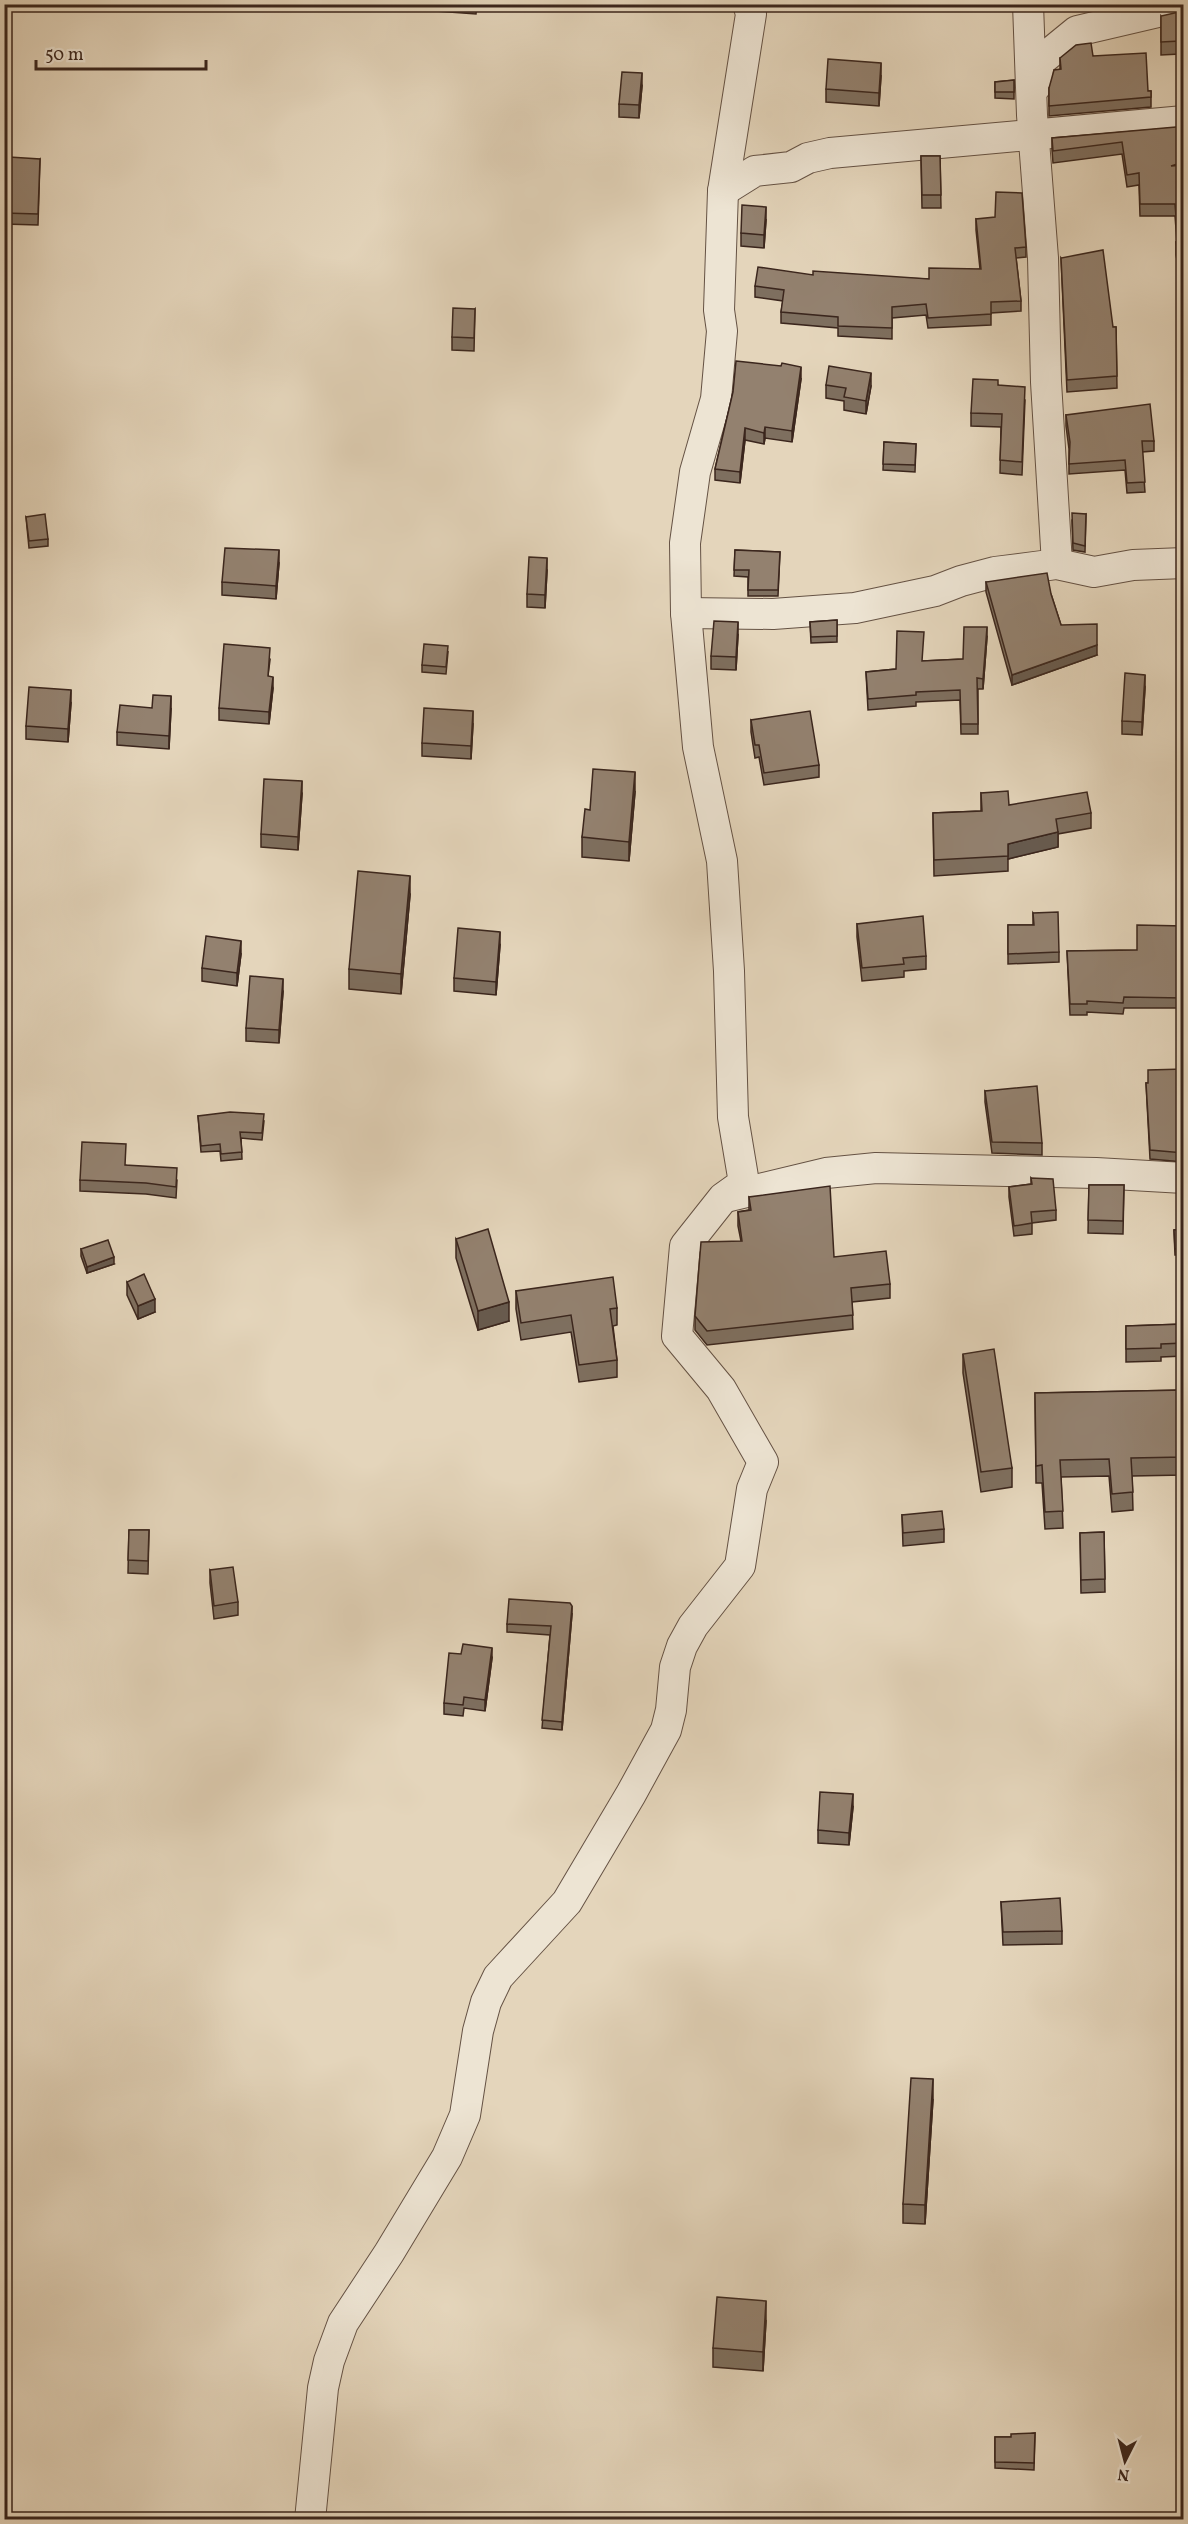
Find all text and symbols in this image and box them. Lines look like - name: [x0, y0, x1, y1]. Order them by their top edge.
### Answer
- scale bar: [36, 33, 206, 71]
- text: 50 m: [45, 43, 84, 68]
- north arrow: [1095, 2431, 1155, 2491]
- text: N: [1116, 2462, 1131, 2485]

